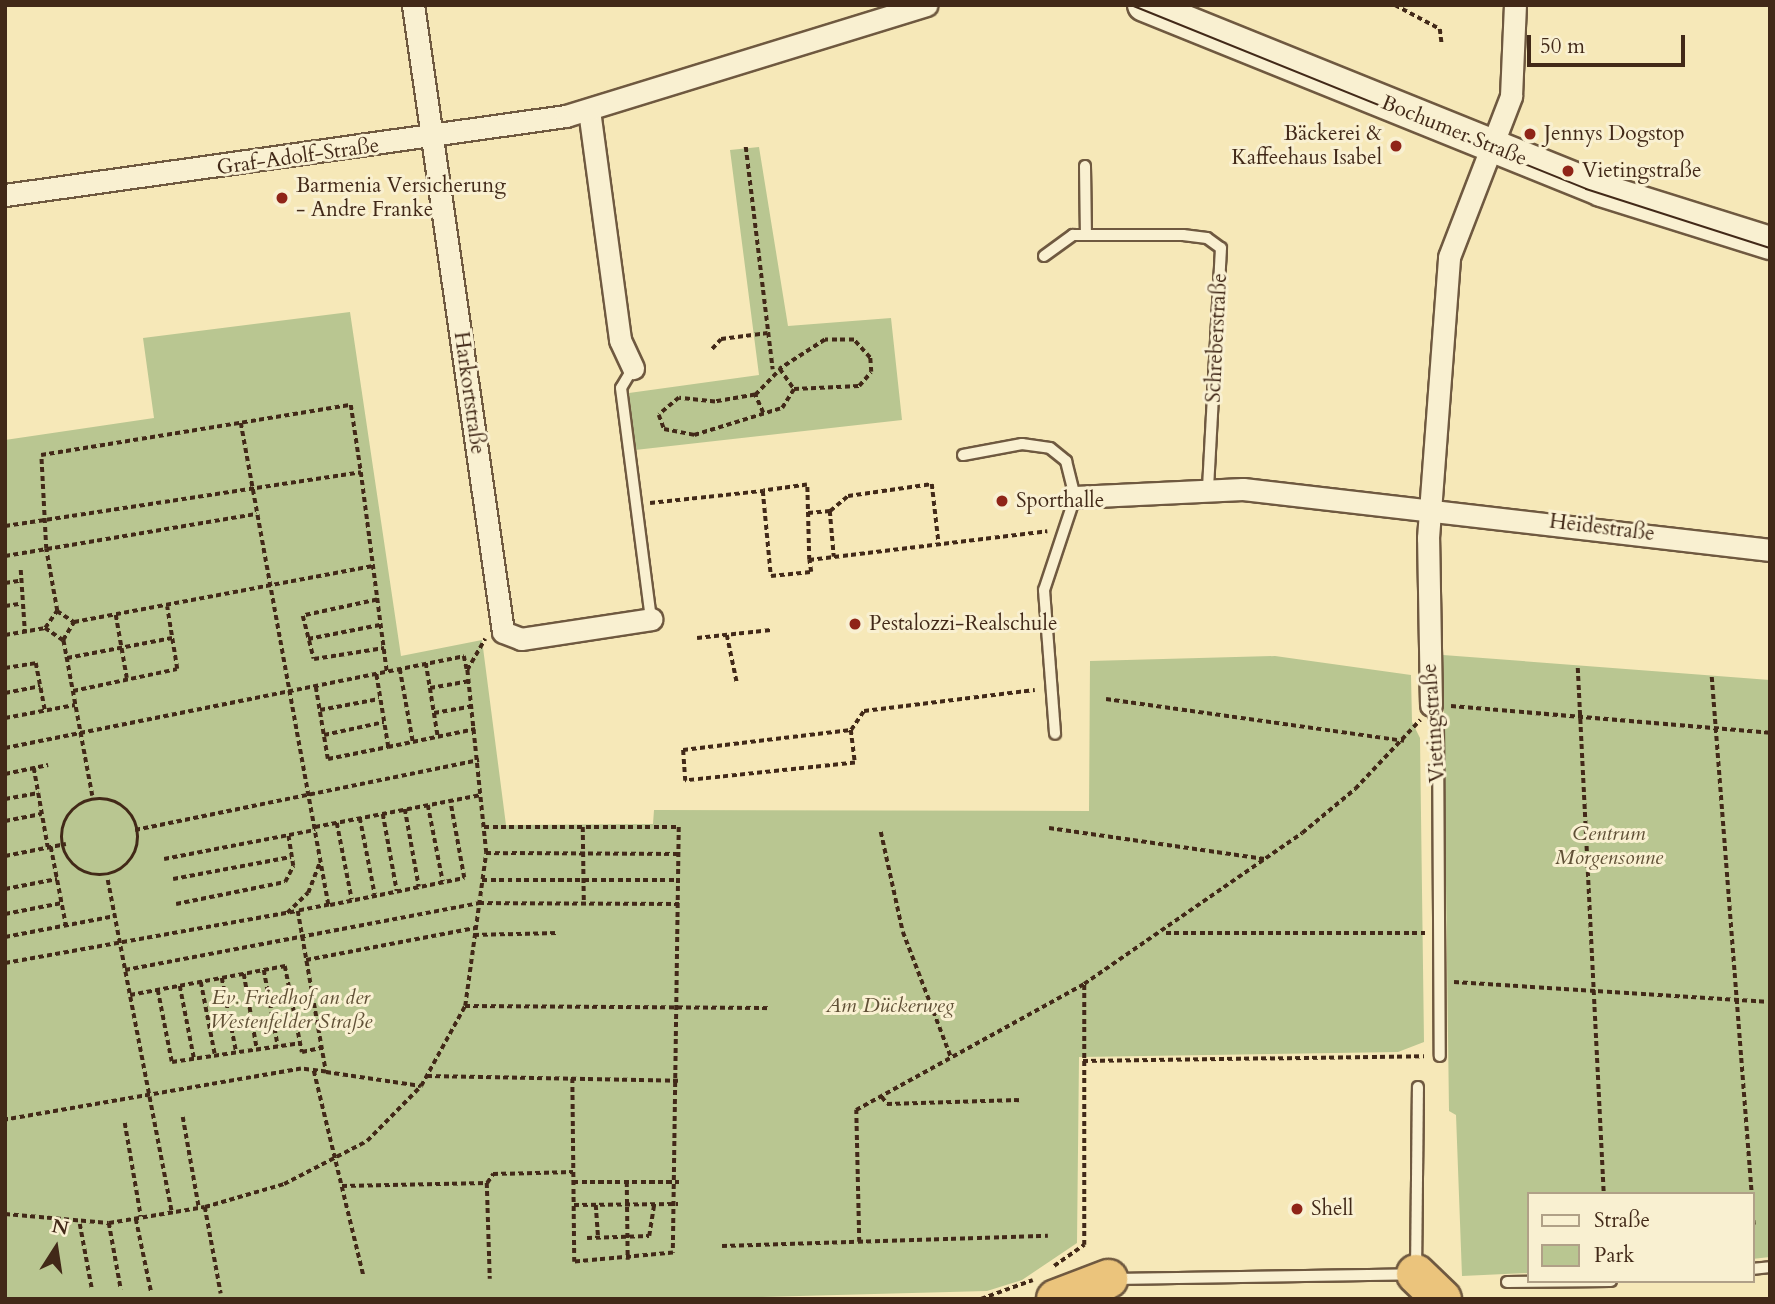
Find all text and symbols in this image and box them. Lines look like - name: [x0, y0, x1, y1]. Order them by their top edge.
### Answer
- scale bar: [1530, 21, 1688, 65]
- text: 50 m: [1540, 32, 1585, 61]
- street label: Bochumer Straße: [1378, 90, 1530, 172]
- place label: Bäckerei & Kaffeehaus Isabel: [1231, 121, 1382, 171]
- place label: Jennys Dogstop: [1544, 121, 1685, 147]
- marker: Jennys Dogstop: [1522, 126, 1538, 142]
- street label: Graf-Adolf-Straße: [215, 133, 381, 181]
- marker: Bäckerei & Kaffeehaus Isabel: [1388, 138, 1404, 154]
- place label: Vietingstraße: [1582, 158, 1702, 184]
- marker: Vietingstraße: [1560, 163, 1576, 179]
- place label: Barmenia Versicherung - Andre Franke: [296, 173, 506, 223]
- marker: Barmenia Versicherung - Andre Franke: [274, 190, 290, 206]
- street label: Schreberstraße: [1201, 273, 1233, 403]
- street label: Harkortstraße: [448, 330, 490, 456]
- place label: Sporthalle: [1016, 488, 1104, 514]
- marker: Sporthalle: [994, 493, 1010, 509]
- street label: Heidestraße: [1548, 509, 1656, 547]
- place label: Pestalozzi-Realschule: [869, 611, 1057, 637]
- marker: Pestalozzi-Realschule: [847, 616, 863, 632]
- street label: Vietingstraße: [1417, 662, 1451, 784]
- park label: Centrum Morgensonne: [1555, 821, 1663, 871]
- park label: Ev. Friedhof an der Westenfelder Straße: [210, 985, 372, 1035]
- park label: Am Dückerweg: [826, 993, 954, 1019]
- legend: [1526, 1192, 1754, 1283]
- place label: Shell: [1311, 1196, 1353, 1222]
- marker: Shell: [1289, 1201, 1305, 1217]
- text: Straße: [1594, 1206, 1650, 1235]
- north arrow: [21, 1213, 91, 1283]
- text: N: [50, 1213, 71, 1242]
- text: Park: [1594, 1241, 1634, 1270]

